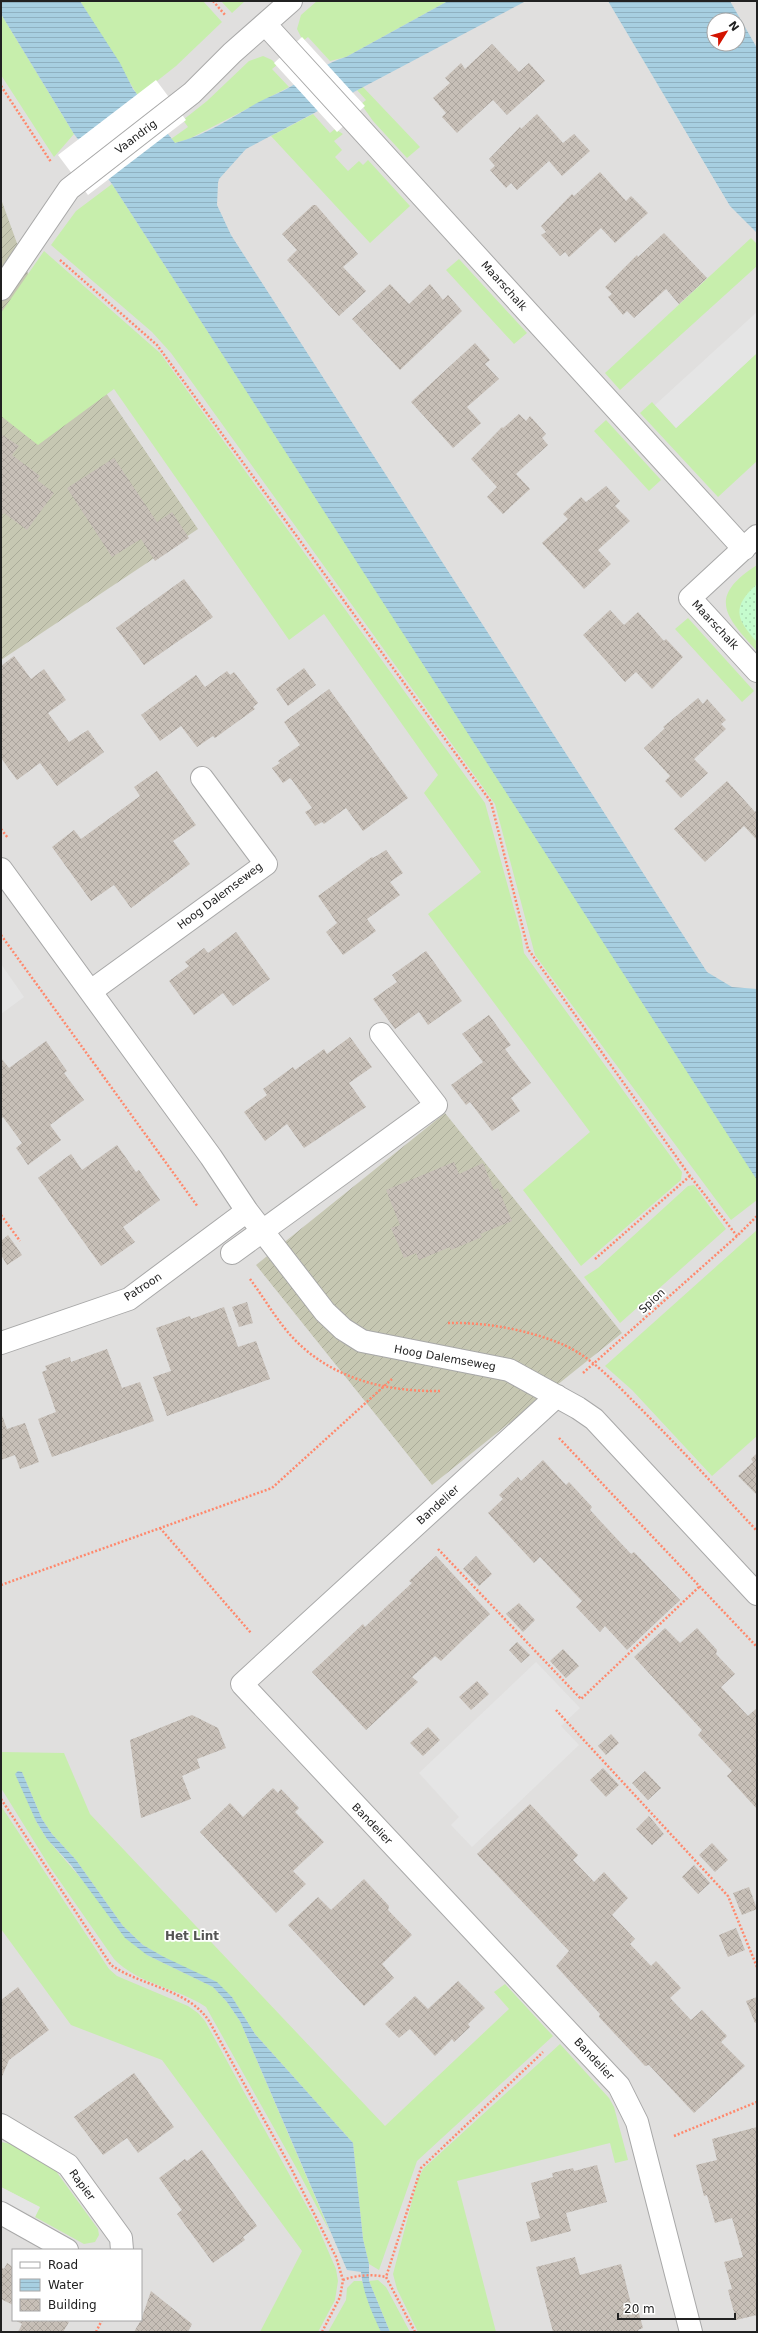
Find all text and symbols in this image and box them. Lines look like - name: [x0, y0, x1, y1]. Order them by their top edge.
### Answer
- north arrow: [706, 12, 746, 52]
- text: N: [726, 19, 742, 34]
- street label: Vaandrig: [113, 117, 159, 157]
- street label: Maarschalk: [478, 258, 530, 314]
- street label: Maarschalk: [689, 598, 741, 653]
- street label: Hoog Dalemseweg: [175, 860, 265, 932]
- street label: Patroon: [122, 1270, 164, 1304]
- street label: Spion: [636, 1286, 668, 1316]
- street label: Hoog Dalemseweg: [393, 1343, 497, 1373]
- street label: Bandelier: [414, 1482, 462, 1527]
- street label: Bandelier: [349, 1801, 395, 1848]
- district label: Het Lint: [165, 1929, 219, 1943]
- street label: Bandelier: [571, 2035, 617, 2083]
- street label: Rapier: [66, 2167, 98, 2204]
- legend: [12, 2249, 142, 2321]
- text: Road: [48, 2258, 78, 2272]
- text: Water: [48, 2278, 84, 2292]
- scale bar: [618, 2295, 735, 2321]
- text: Building: [48, 2298, 97, 2312]
- text: 20 m: [624, 2302, 655, 2316]

